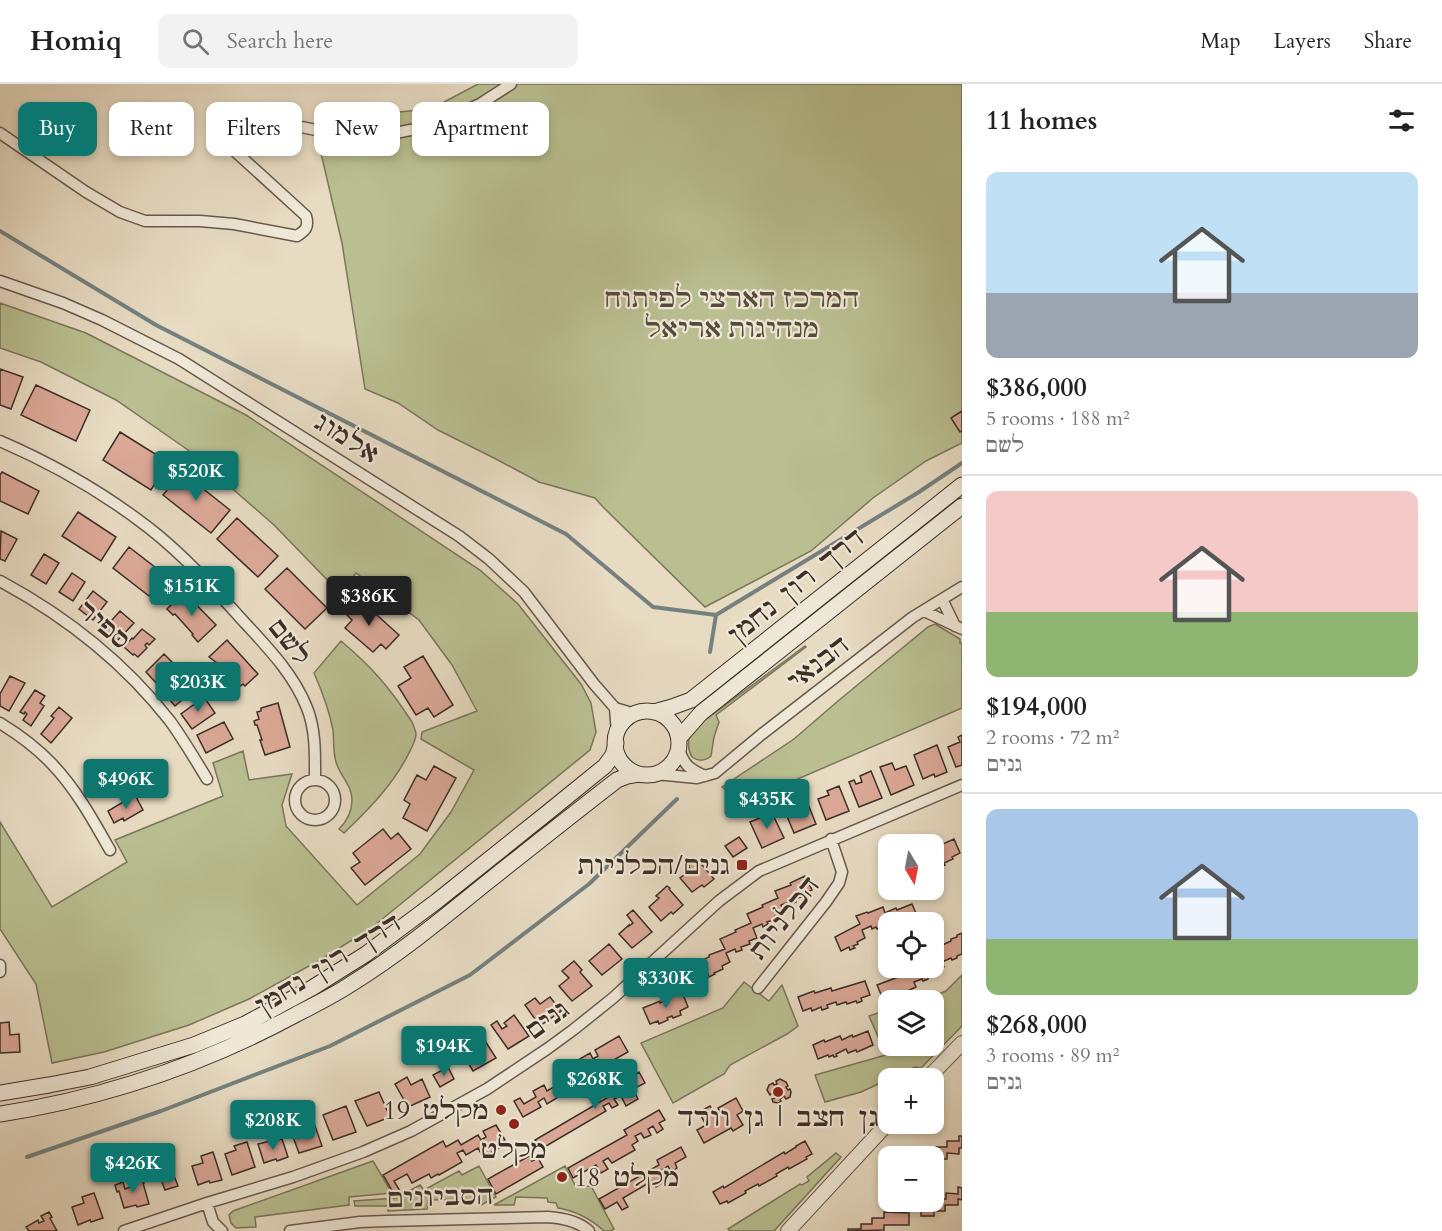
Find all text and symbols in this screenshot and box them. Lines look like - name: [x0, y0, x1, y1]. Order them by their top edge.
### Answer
- search box: [158, 14, 578, 68]
- text: Homiq: [30, 22, 122, 60]
- icon: search: [179, 25, 212, 58]
- text: Search here: [227, 26, 333, 56]
- text: Map: [1201, 27, 1241, 56]
- text: Layers: [1274, 27, 1331, 56]
- text: Share: [1364, 27, 1412, 56]
- chip: Buy: [18, 102, 97, 156]
- chip: Rent: [109, 102, 194, 156]
- chip: Filters: [206, 102, 302, 156]
- chip: New: [314, 102, 400, 156]
- chip: Apartment: [412, 102, 549, 156]
- text: 11 homes: [986, 103, 1097, 138]
- icon: filters: [1385, 104, 1418, 137]
- icon: home: [1148, 211, 1256, 319]
- park label: המרכז הארצי לפיתוח מנהיגות אריאל: [605, 281, 859, 346]
- text: $386,000: [986, 370, 1087, 405]
- street label: אלמוג: [308, 405, 386, 471]
- text: 5 rooms · 188 m²: [986, 405, 1130, 432]
- text: לשם: [986, 432, 1024, 459]
- pin: $520K: [154, 451, 238, 502]
- text: $520K: [167, 457, 225, 484]
- street label: דרך רון נחמן: [720, 520, 872, 652]
- icon: home: [1148, 530, 1256, 638]
- pin: $151K: [150, 566, 234, 617]
- text: $151K: [163, 572, 221, 599]
- pin: $386K: [327, 576, 411, 627]
- text: $386K: [340, 582, 398, 609]
- street label: ספיר: [70, 592, 138, 658]
- street label: לשם: [261, 612, 319, 672]
- street label: הבנאי: [780, 628, 856, 698]
- pin: $203K: [156, 662, 240, 713]
- text: $203K: [169, 668, 227, 695]
- text: $194,000: [986, 689, 1087, 724]
- text: 2 rooms · 72 m²: [986, 724, 1119, 751]
- text: גנים: [986, 751, 1022, 778]
- pin: $496K: [84, 759, 168, 810]
- text: $496K: [97, 765, 155, 792]
- pin: $435K: [725, 779, 809, 830]
- text: $435K: [738, 785, 796, 812]
- north arrow: [878, 834, 944, 900]
- map controls: [878, 834, 944, 1212]
- place label: גנים/הכלניות: [578, 848, 730, 883]
- icon: home: [1148, 848, 1256, 956]
- marker: גנים/הכלניות: [735, 858, 749, 872]
- street label: הכלניות: [740, 869, 828, 967]
- street label: דרך רון נחמן: [248, 905, 408, 1023]
- button: locate: [878, 912, 944, 978]
- pin: $330K: [624, 958, 708, 1009]
- text: $330K: [637, 964, 695, 991]
- button: layers: [878, 990, 944, 1056]
- street label: גנים: [518, 992, 576, 1048]
- text: $268,000: [986, 1007, 1087, 1042]
- pin: $194K: [402, 1026, 486, 1077]
- text: $194K: [415, 1032, 473, 1059]
- text: 3 rooms · 89 m²: [986, 1042, 1119, 1069]
- pin: $268K: [553, 1059, 637, 1110]
- text: $268K: [566, 1065, 624, 1092]
- button: +: [878, 1068, 944, 1134]
- text: גנים: [986, 1069, 1022, 1096]
- marker: גן חצב | גן וורד: [771, 1085, 785, 1099]
- place label: מקלט 19: [383, 1093, 489, 1128]
- pin: $208K: [231, 1100, 315, 1151]
- place label: גן חצב | גן וורד: [677, 1100, 879, 1135]
- marker: מקלט 19: [494, 1103, 508, 1117]
- text: $208K: [244, 1106, 302, 1133]
- marker: מקלט: [507, 1117, 521, 1131]
- place label: מקלט: [481, 1132, 547, 1167]
- pin: $426K: [91, 1143, 175, 1194]
- button: −: [878, 1146, 944, 1212]
- text: $426K: [104, 1149, 162, 1176]
- place label: מקלט 18: [574, 1160, 680, 1195]
- marker: מקלט 18: [555, 1170, 569, 1184]
- street label: הסביונים: [386, 1178, 494, 1216]

